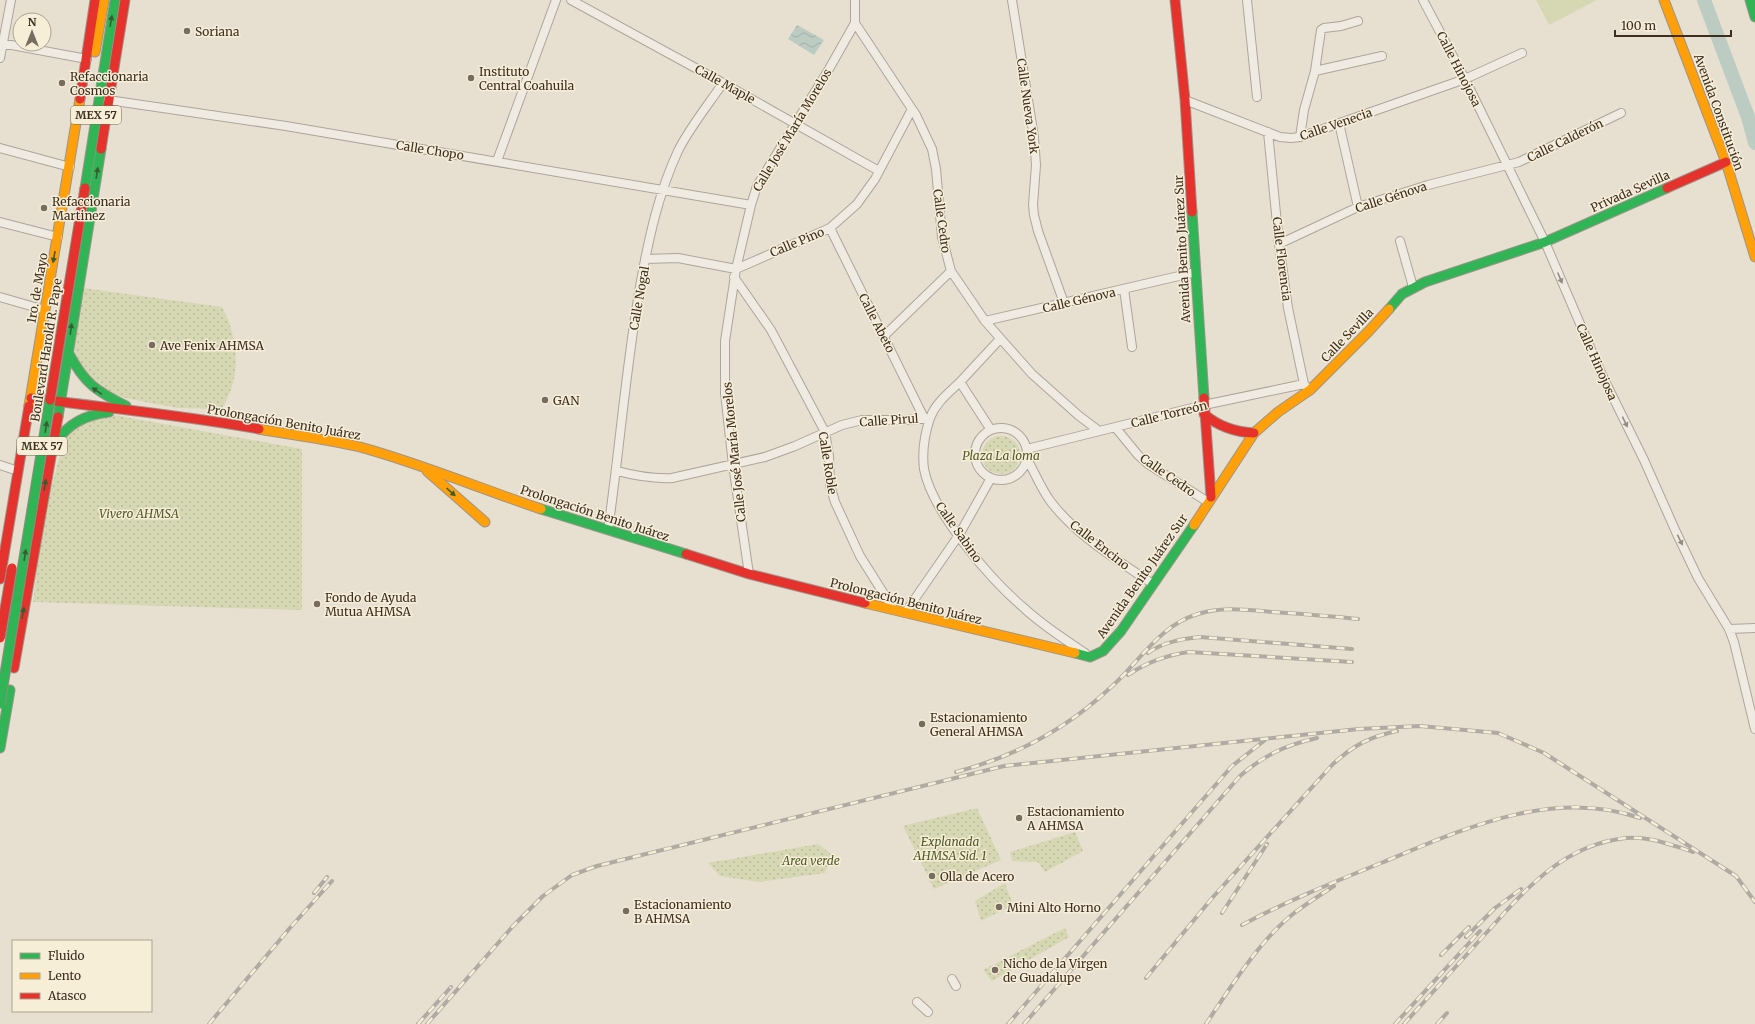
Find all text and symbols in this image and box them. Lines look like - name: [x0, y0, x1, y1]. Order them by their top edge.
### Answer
- north arrow: [12, 12, 52, 52]
- scale bar: [1615, 12, 1731, 38]
- text: N: [28, 15, 37, 29]
- one-way arrow: [108, 15, 114, 27]
- text: 100 m: [1621, 18, 1656, 33]
- place label: Soriana: [195, 24, 240, 39]
- marker: Soriana: [182, 26, 192, 36]
- street label: Calle Hinojosa: [1434, 29, 1485, 110]
- street label: Avenida Constitución: [1691, 51, 1747, 172]
- street label: Calle Nueva York: [1014, 57, 1042, 155]
- street label: Calle Maple: [692, 61, 758, 107]
- place label: Instituto Central Coahuila: [479, 64, 575, 93]
- street label: Calle José María Morelos: [749, 66, 835, 194]
- place label: Refaccionaria Cosmos: [70, 69, 149, 98]
- marker: Instituto Central Coahuila: [466, 73, 476, 83]
- marker: Refaccionaria Cosmos: [57, 78, 67, 88]
- street label: Calle Venecia: [1298, 104, 1375, 143]
- road number: MEX 57: [71, 106, 121, 124]
- street label: Calle Calderón: [1525, 115, 1605, 165]
- street label: Calle Chopo: [395, 137, 465, 163]
- one-way arrow: [94, 167, 100, 179]
- street label: Privada Sevilla: [1588, 167, 1672, 215]
- street label: Avenida Benito Juárez Sur: [1171, 174, 1193, 324]
- street label: Calle Génova: [1353, 178, 1429, 216]
- street label: Calle Cedro: [930, 188, 954, 254]
- place label: Refaccionaria Martinez: [52, 194, 131, 223]
- marker: Refaccionaria Martinez: [39, 203, 49, 213]
- street label: Calle Florencia: [1269, 216, 1295, 302]
- street label: Calle Pino: [768, 224, 826, 260]
- one-way arrow: [51, 251, 57, 263]
- street label: 1ro. de Mayo: [23, 252, 51, 324]
- street label: Calle Nogal: [626, 265, 652, 331]
- one-way arrow: [1557, 272, 1563, 283]
- street label: Boulevard Harold R. Pape: [27, 277, 65, 423]
- street label: Calle Génova: [1041, 284, 1117, 316]
- street label: Calle Abeto: [856, 291, 898, 355]
- street label: Calle Sevilla: [1318, 304, 1377, 365]
- street label: Calle Hinojosa: [1573, 321, 1621, 403]
- one-way arrow: [68, 323, 74, 335]
- place label: Ave Fenix AHMSA: [159, 338, 264, 353]
- marker: Ave Fenix AHMSA: [147, 340, 157, 350]
- street label: Calle José María Morelos: [719, 381, 749, 523]
- one-way arrow: [91, 387, 102, 395]
- place label: GAN: [553, 393, 580, 408]
- marker: GAN: [540, 395, 550, 405]
- street label: Calle Torreón: [1129, 397, 1209, 431]
- street label: Prolongación Benito Juárez: [206, 401, 363, 443]
- street label: Calle Pirul: [859, 410, 919, 430]
- one-way arrow: [1622, 416, 1628, 428]
- one-way arrow: [43, 420, 49, 433]
- street label: Calle Roble: [816, 431, 840, 495]
- road number: MEX 57: [17, 437, 67, 455]
- park label: Plaza La loma: [962, 448, 1040, 463]
- street label: Calle Cedro: [1137, 450, 1199, 500]
- one-way arrow: [42, 479, 48, 491]
- street label: Prolongación Benito Juárez: [519, 482, 672, 544]
- one-way arrow: [446, 488, 456, 497]
- street label: Calle Sabino: [933, 499, 985, 565]
- park label: Vivero AHMSA: [99, 506, 179, 521]
- street label: Avenida Benito Juárez Sur: [1093, 511, 1191, 642]
- street label: Calle Encino: [1067, 517, 1133, 573]
- one-way arrow: [1677, 534, 1683, 546]
- one-way arrow: [22, 549, 28, 561]
- street label: Prolongación Benito Juárez: [829, 575, 984, 627]
- place label: Fondo de Ayuda Mutua AHMSA: [325, 590, 417, 619]
- marker: Fondo de Ayuda Mutua AHMSA: [312, 599, 322, 609]
- one-way arrow: [20, 607, 26, 619]
- place label: Estacionamiento General AHMSA: [930, 710, 1027, 739]
- marker: Estacionamiento General AHMSA: [917, 719, 927, 729]
- place label: Estacionamiento A AHMSA: [1026, 804, 1124, 833]
- marker: Estacionamiento A AHMSA: [1014, 813, 1024, 823]
- park label: Explanada AHMSA Sid. 1: [913, 834, 986, 863]
- park label: Area verde: [781, 853, 840, 868]
- place label: Olla de Acero: [940, 869, 1014, 884]
- marker: Olla de Acero: [927, 871, 937, 881]
- place label: Estacionamiento B AHMSA: [634, 897, 731, 926]
- place label: Mini Alto Horno: [1007, 900, 1101, 915]
- marker: Mini Alto Horno: [994, 902, 1004, 912]
- marker: Estacionamiento B AHMSA: [621, 906, 631, 916]
- legend: [12, 940, 152, 1012]
- text: Fluido: [48, 948, 85, 963]
- place label: Nicho de la Virgen de Guadalupe: [1003, 956, 1107, 985]
- marker: Nicho de la Virgen de Guadalupe: [990, 965, 1000, 975]
- text: Lento: [48, 968, 81, 983]
- text: Atasco: [47, 988, 86, 1003]

